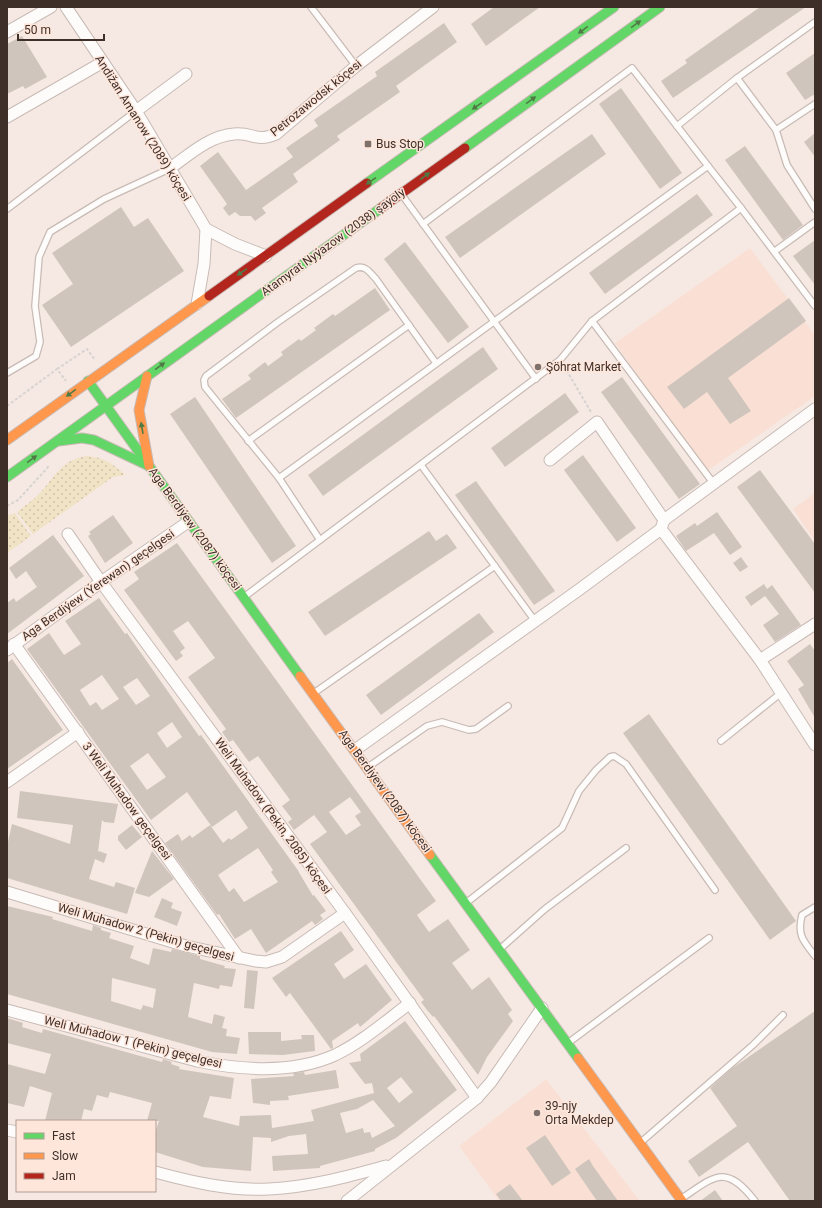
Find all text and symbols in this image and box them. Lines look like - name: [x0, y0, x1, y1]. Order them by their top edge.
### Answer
- scale bar: [18, 16, 104, 42]
- one-way arrow: [631, 20, 641, 28]
- text: 50 m: [24, 23, 51, 37]
- one-way arrow: [577, 26, 588, 34]
- street label: Andižan Amanow (2089) köçesi: [92, 52, 194, 204]
- street label: Petrozawodsk köçesi: [267, 57, 365, 139]
- one-way arrow: [525, 96, 536, 104]
- one-way arrow: [472, 102, 482, 110]
- place label: Bus Stop: [376, 137, 424, 151]
- marker: Bus Stop: [363, 139, 373, 149]
- one-way arrow: [420, 172, 430, 180]
- one-way arrow: [366, 177, 376, 185]
- street label: Atamyrat Nyýazow (2038) şaýoly: [258, 185, 408, 299]
- one-way arrow: [237, 268, 247, 276]
- place label: Şöhrat Market: [546, 360, 621, 374]
- one-way arrow: [155, 362, 166, 370]
- marker: Şöhrat Market: [533, 362, 543, 372]
- one-way arrow: [65, 389, 76, 398]
- one-way arrow: [139, 421, 145, 434]
- one-way arrow: [26, 455, 37, 463]
- street label: Aga Berdiýew (2087) köçesi: [146, 465, 244, 593]
- street label: Aga Berdiýew (Ýerewan) geçelgesi: [18, 526, 177, 643]
- street label: Aga Berdiýew (2087) köçesi: [336, 727, 434, 855]
- street label: Weli Muhadow (Pekin, 2085) köçesi: [212, 735, 334, 897]
- street label: 3 Weli Muhadow geçelgesi: [80, 739, 174, 863]
- street label: Weli Muhadow 2 (Pekin) geçelgesi: [56, 900, 236, 964]
- street label: Weli Muhadow 1 (Pekin) geçelgesi: [43, 1013, 223, 1071]
- place label: 39-njy Orta Mekdep: [545, 1099, 614, 1127]
- marker: 39-njy Orta Mekdep: [532, 1108, 542, 1118]
- legend: [16, 1120, 156, 1192]
- text: Fast: [52, 1129, 75, 1143]
- text: Slow: [52, 1149, 78, 1163]
- text: Jam: [52, 1169, 76, 1183]

